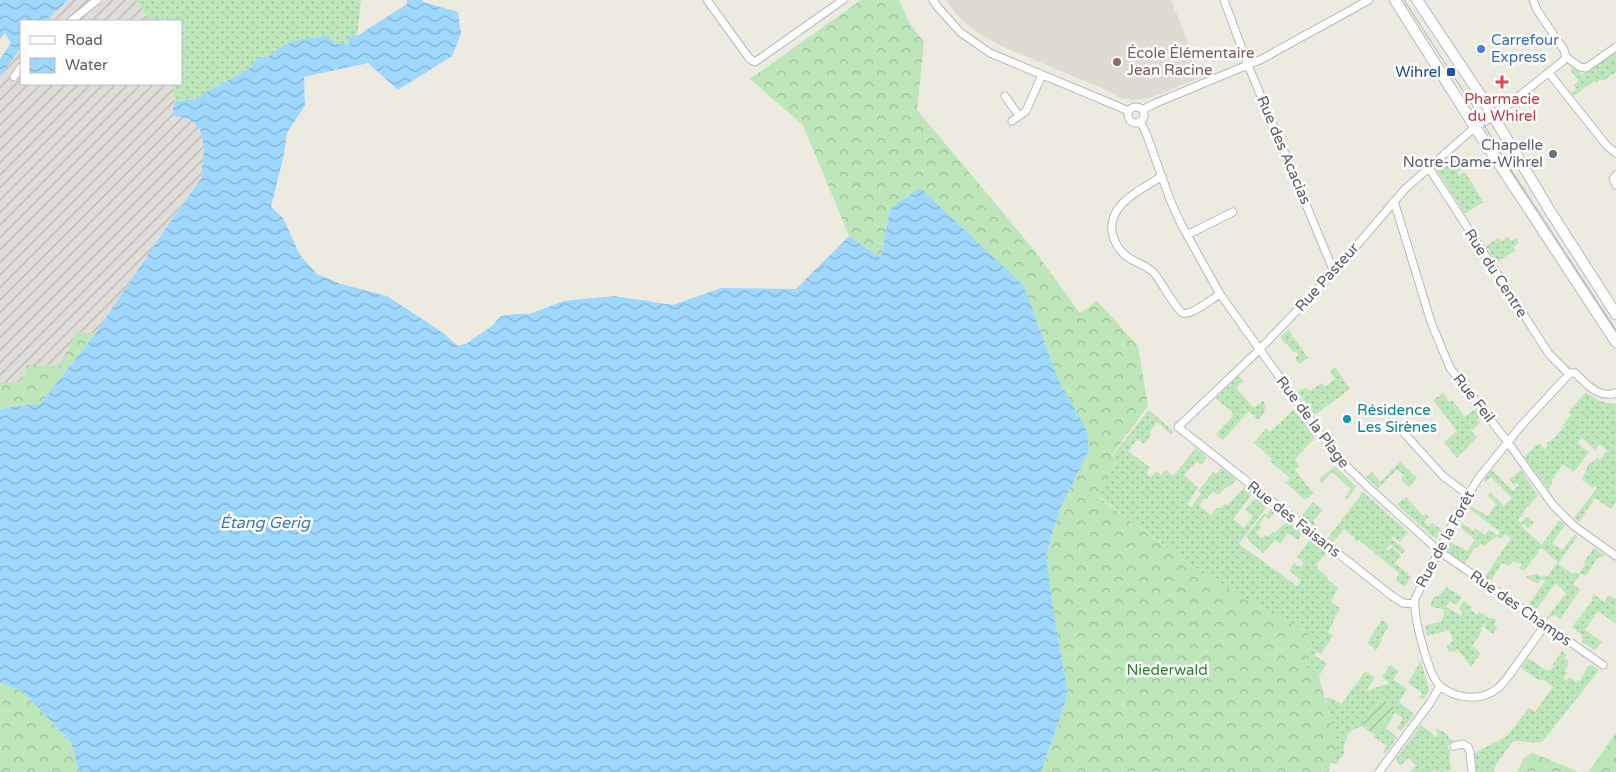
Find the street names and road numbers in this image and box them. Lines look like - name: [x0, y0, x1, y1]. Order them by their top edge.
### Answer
- street label: Rue des Acacias: [1253, 93, 1315, 207]
- street label: Rue du Centre: [1461, 225, 1531, 321]
- street label: Rue Pasteur: [1291, 239, 1363, 315]
- street label: Rue Feil: [1449, 370, 1499, 426]
- street label: Rue de la Plage: [1273, 373, 1353, 471]
- street label: Rue des Faisans: [1244, 477, 1344, 561]
- street label: Rue de la Forêt: [1412, 487, 1478, 591]
- street label: Rue des Champs: [1467, 566, 1575, 650]

